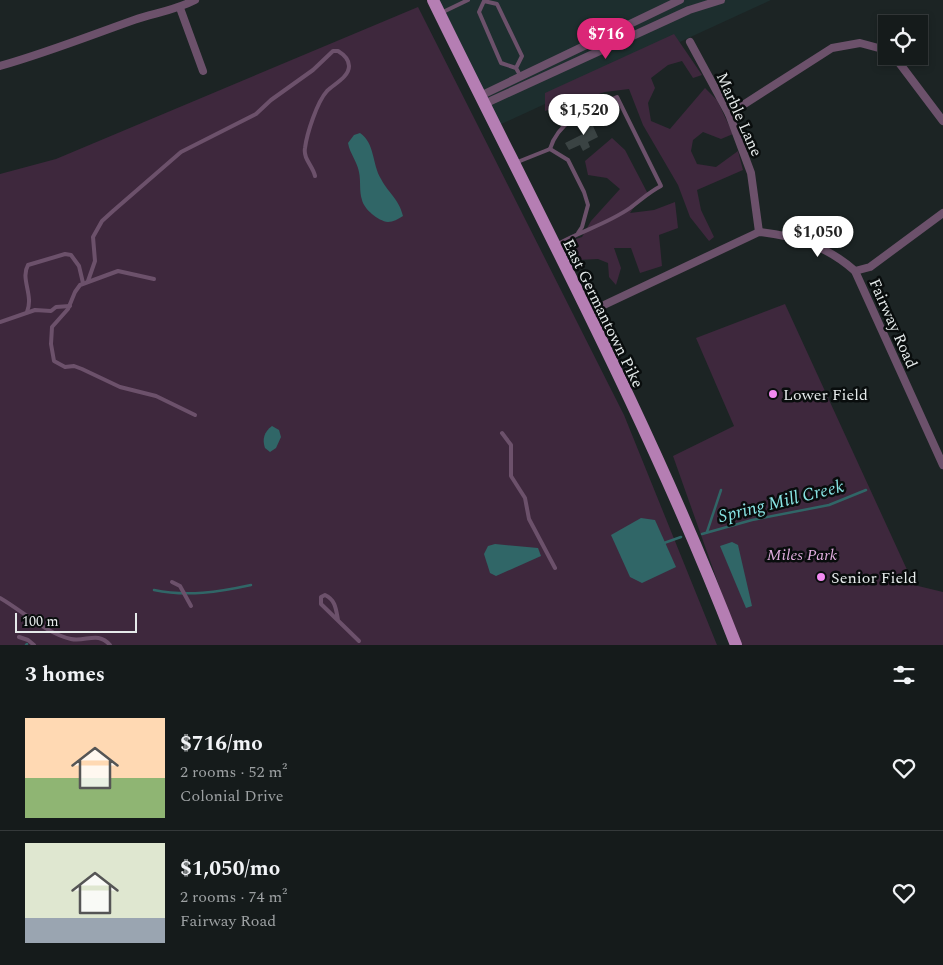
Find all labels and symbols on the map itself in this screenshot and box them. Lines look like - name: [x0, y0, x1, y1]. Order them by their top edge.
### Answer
- pin: $716: [576, 18, 636, 60]
- street label: Marble Lane: [710, 68, 768, 160]
- pin: $1,520: [543, 94, 625, 136]
- pin: $1,050: [777, 216, 859, 258]
- street label: East Germantown Pike: [557, 235, 650, 392]
- street label: Fairway Road: [863, 275, 924, 372]
- place label: Lower Field: [783, 383, 868, 407]
- marker: Lower Field: [767, 388, 779, 400]
- water label: Spring Mill Creek: [715, 473, 847, 530]
- park label: Miles Park: [767, 543, 838, 567]
- place label: Senior Field: [831, 566, 917, 590]
- marker: Senior Field: [815, 571, 827, 583]
- scale bar: [15, 610, 138, 633]

